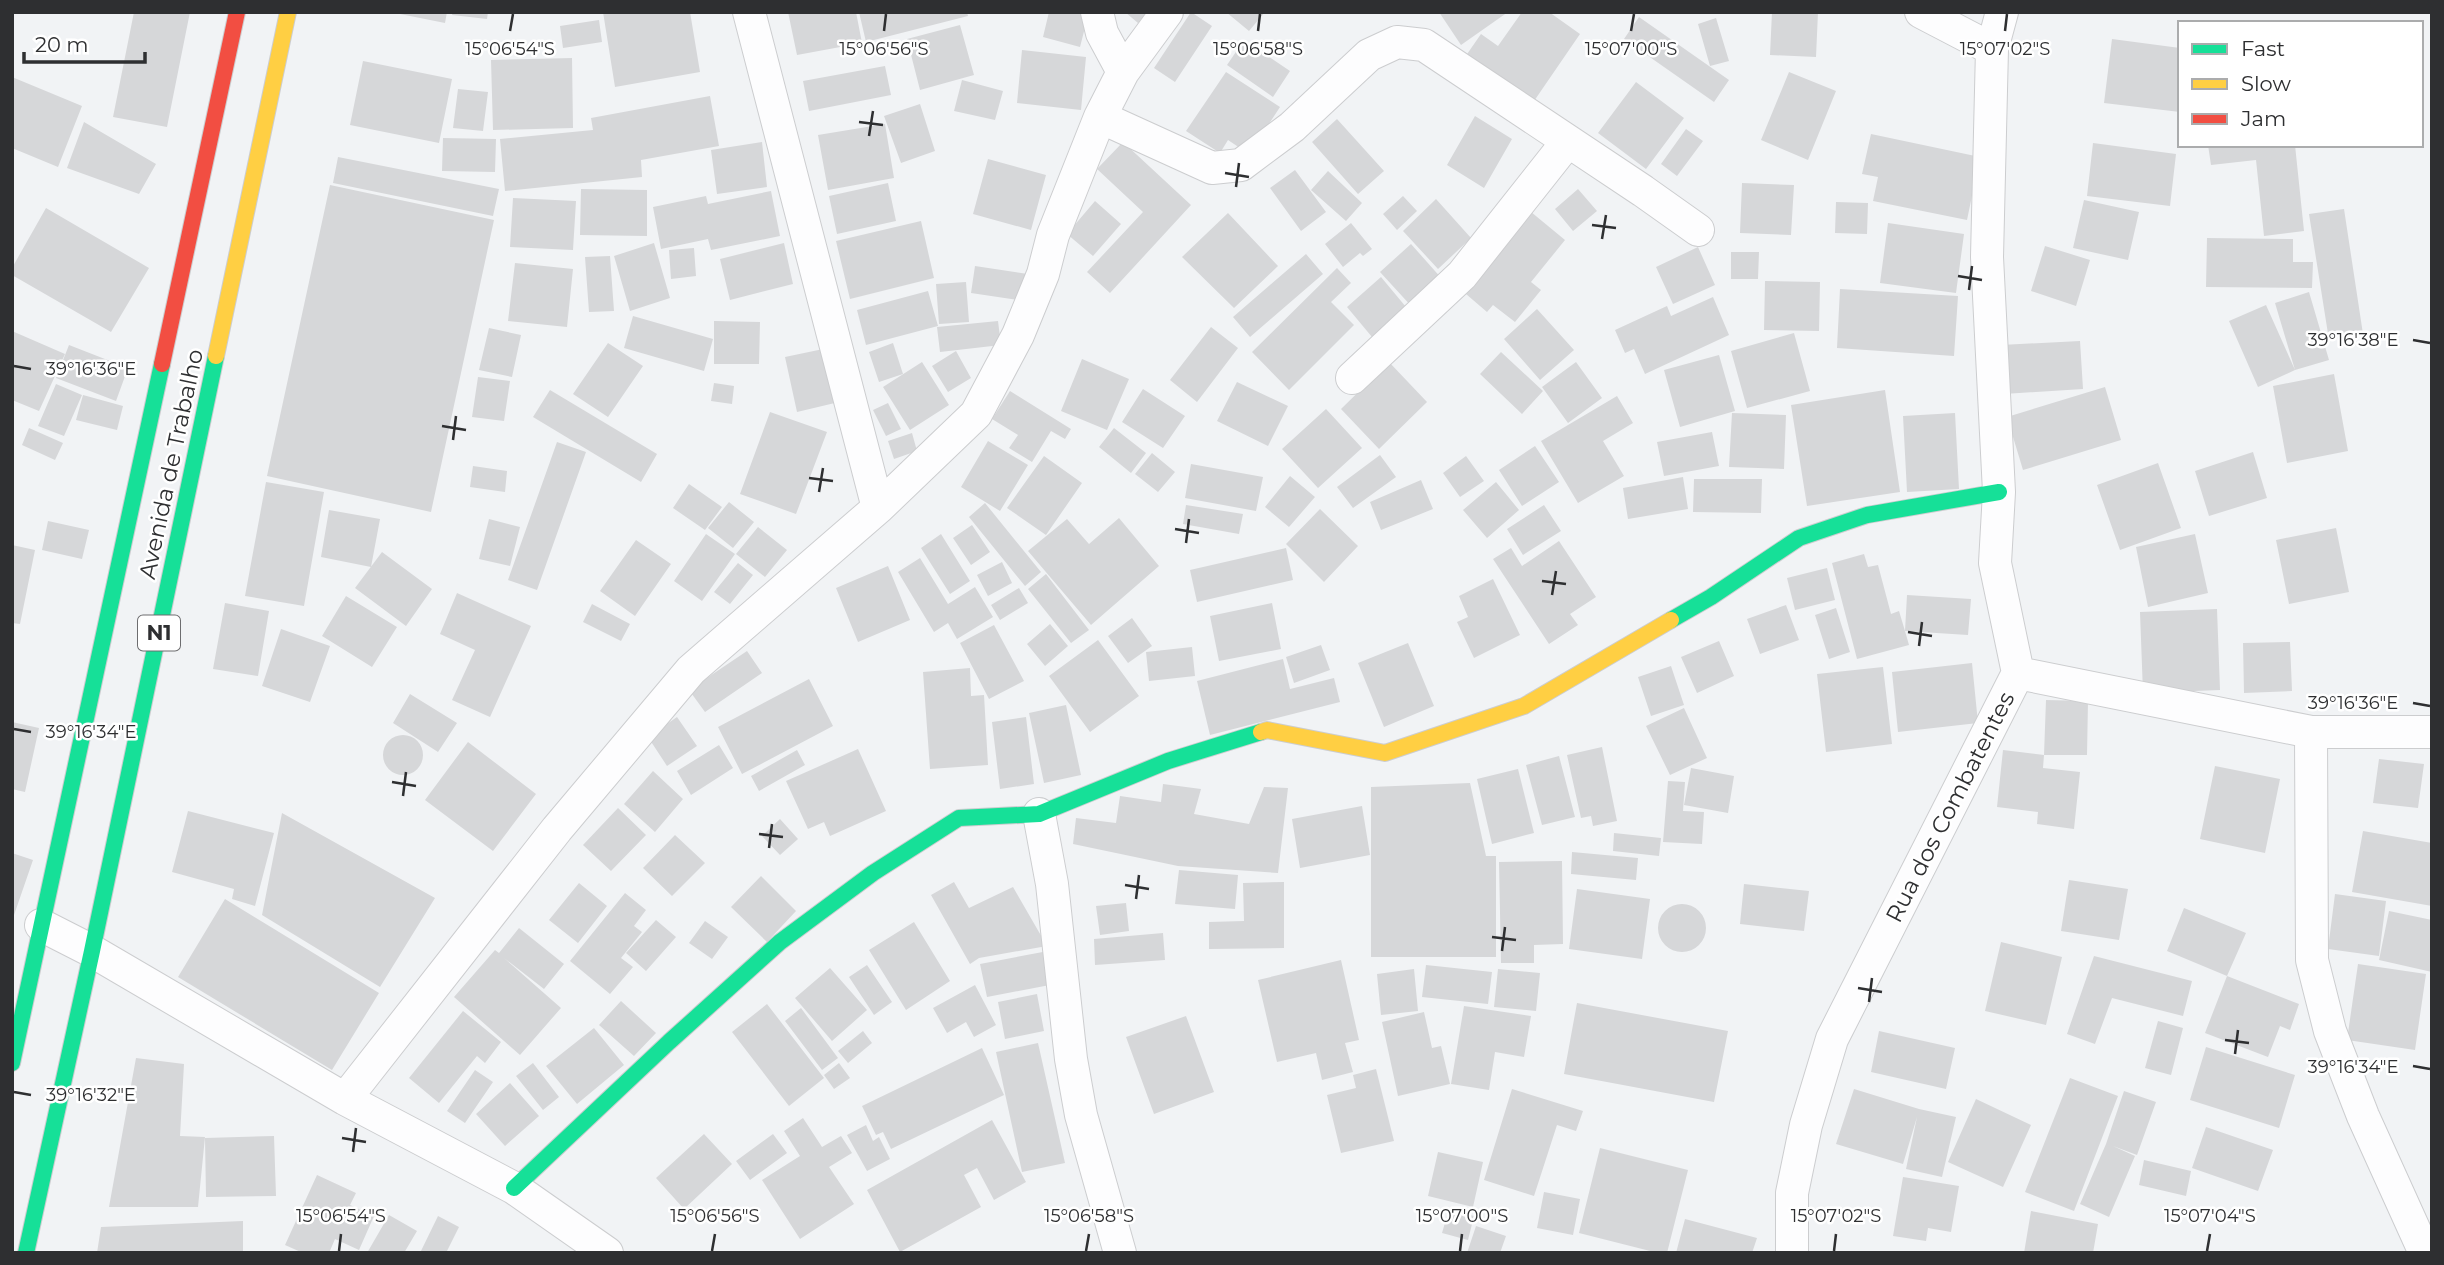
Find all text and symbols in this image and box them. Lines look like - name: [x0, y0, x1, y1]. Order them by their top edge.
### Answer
- scale bar: [24, 21, 145, 65]
- legend: [2178, 21, 2423, 147]
- text: 20 m: [35, 32, 89, 57]
- text: Fast: [2241, 36, 2285, 61]
- text: 15°06'54"S: [465, 38, 555, 60]
- text: 15°06'56"S: [839, 38, 929, 60]
- text: 15°06'58"S: [1213, 38, 1303, 60]
- text: 15°07'00"S: [1585, 38, 1677, 60]
- text: 15°07'02"S: [1960, 38, 2050, 60]
- text: Slow: [2241, 71, 2291, 96]
- text: Jam: [2240, 106, 2286, 131]
- text: 39°16'38"E: [2307, 329, 2399, 351]
- street label: Avenida de Trabalho: [133, 346, 209, 582]
- text: 39°16'36"E: [46, 358, 136, 380]
- road number: N1: [138, 616, 180, 650]
- street label: Rua dos Combatentes: [1880, 687, 2020, 927]
- text: 39°16'36"E: [2308, 692, 2398, 714]
- text: 39°16'34"E: [46, 721, 137, 743]
- text: 39°16'34"E: [2308, 1056, 2399, 1078]
- text: 39°16'32"E: [46, 1084, 136, 1106]
- text: 15°06'54"S: [296, 1205, 386, 1227]
- text: 15°06'56"S: [670, 1205, 760, 1227]
- text: 15°06'58"S: [1044, 1205, 1134, 1227]
- text: 15°07'00"S: [1416, 1205, 1508, 1227]
- text: 15°07'02"S: [1791, 1205, 1881, 1227]
- text: 15°07'04"S: [2164, 1205, 2256, 1227]

